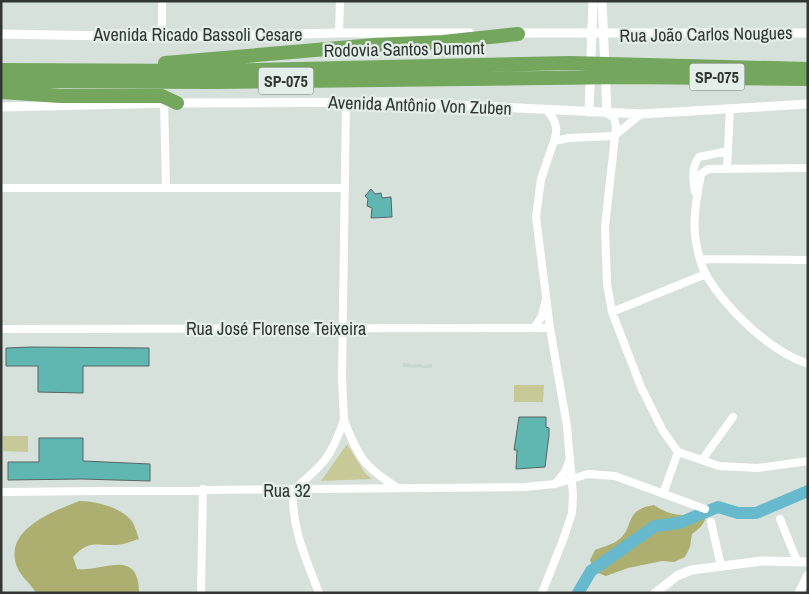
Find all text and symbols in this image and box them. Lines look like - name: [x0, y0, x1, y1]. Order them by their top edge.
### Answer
- street label: Rua João Carlos Nougues: [619, 20, 793, 48]
- street label: Avenida Ricado Bassoli Cesare: [93, 22, 302, 47]
- street label: Rodovia Santos Dumont: [323, 35, 485, 63]
- road number: SP-075: [690, 64, 744, 90]
- road number: SP-075: [258, 68, 314, 94]
- street label: Avenida Antônio Von Zuben: [327, 89, 512, 121]
- street label: Rua José Florense Teixeira: [186, 316, 366, 341]
- street label: Rua 32: [263, 478, 311, 503]

